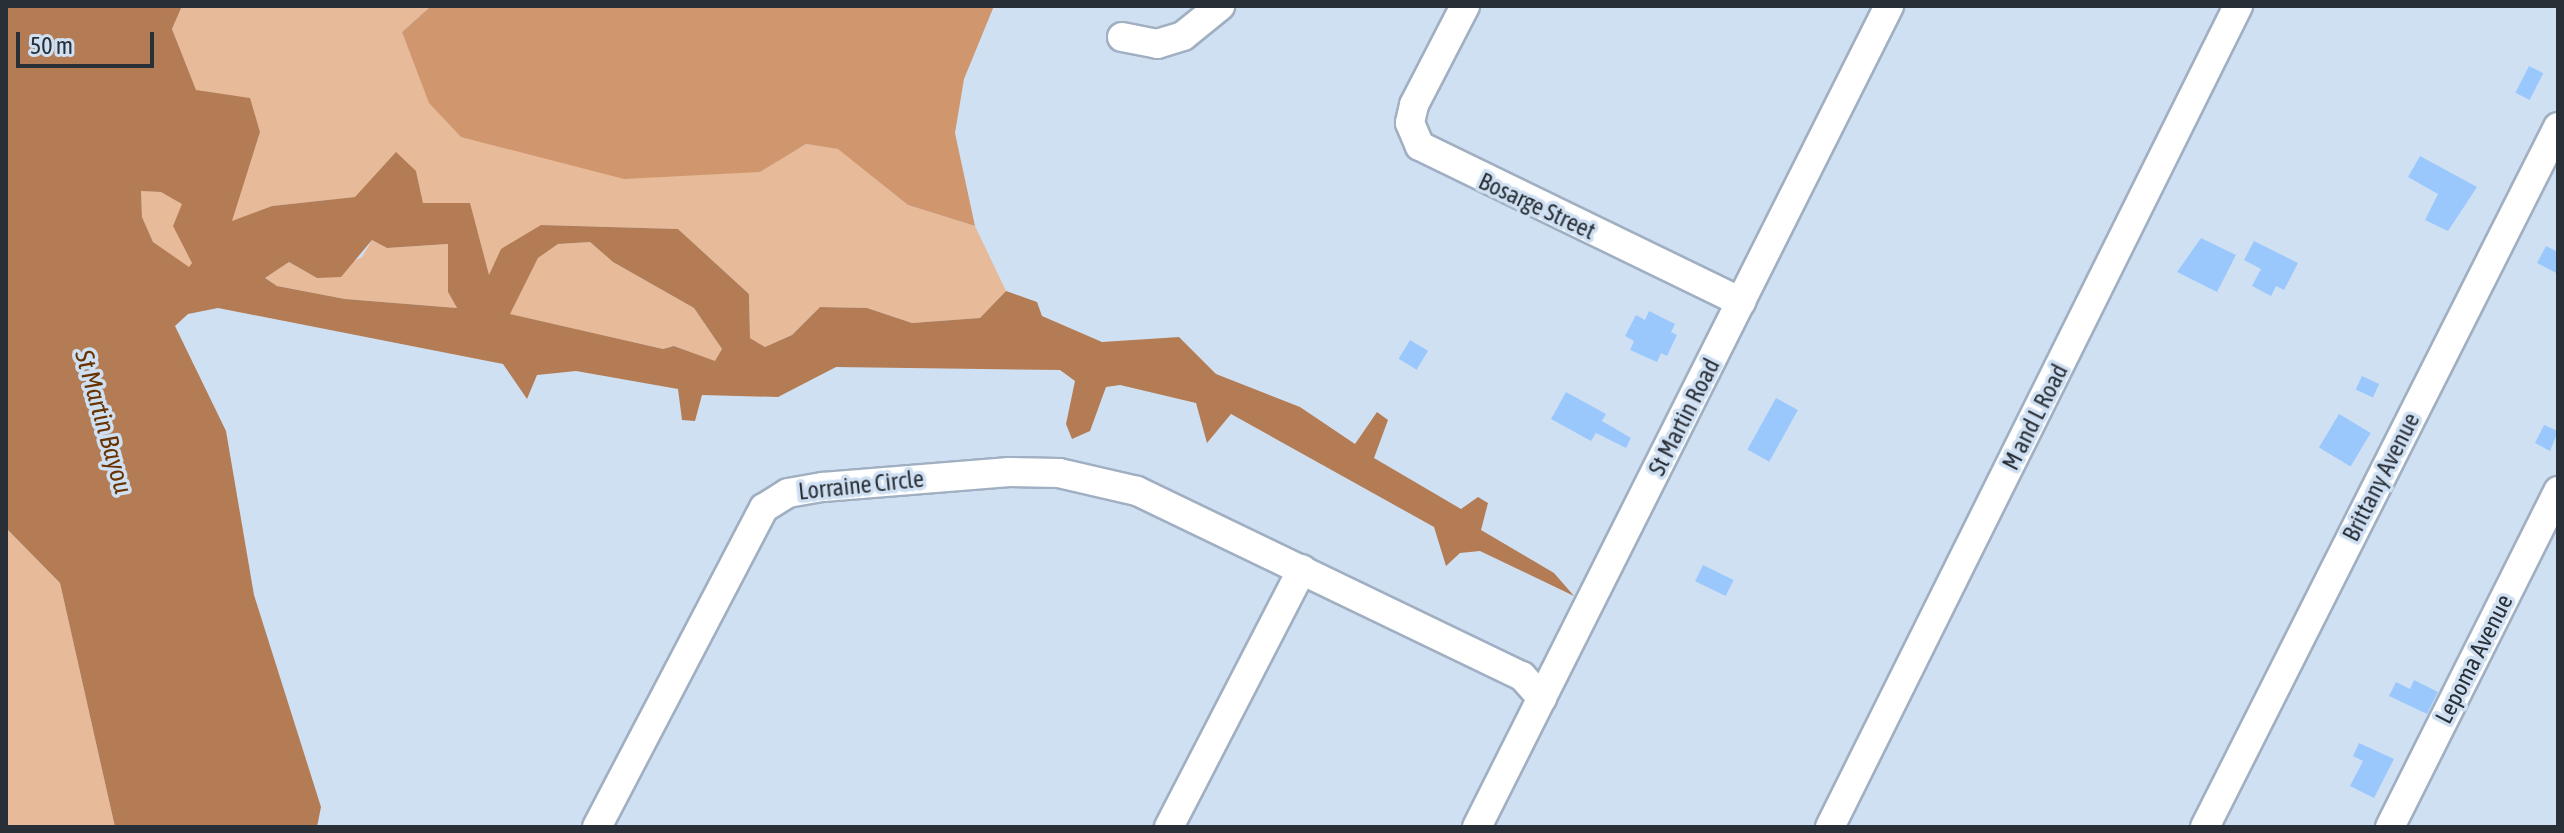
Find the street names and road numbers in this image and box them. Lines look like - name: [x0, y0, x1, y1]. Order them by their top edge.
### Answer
- street label: Bosarge Street: [1474, 166, 1600, 246]
- street label: St Martin Road: [1642, 354, 1726, 480]
- street label: M and L Road: [1996, 359, 2074, 475]
- street label: Brittany Avenue: [2336, 408, 2426, 546]
- street label: Lorraine Circle: [797, 464, 925, 506]
- street label: Lepoma Avenue: [2429, 590, 2519, 728]

